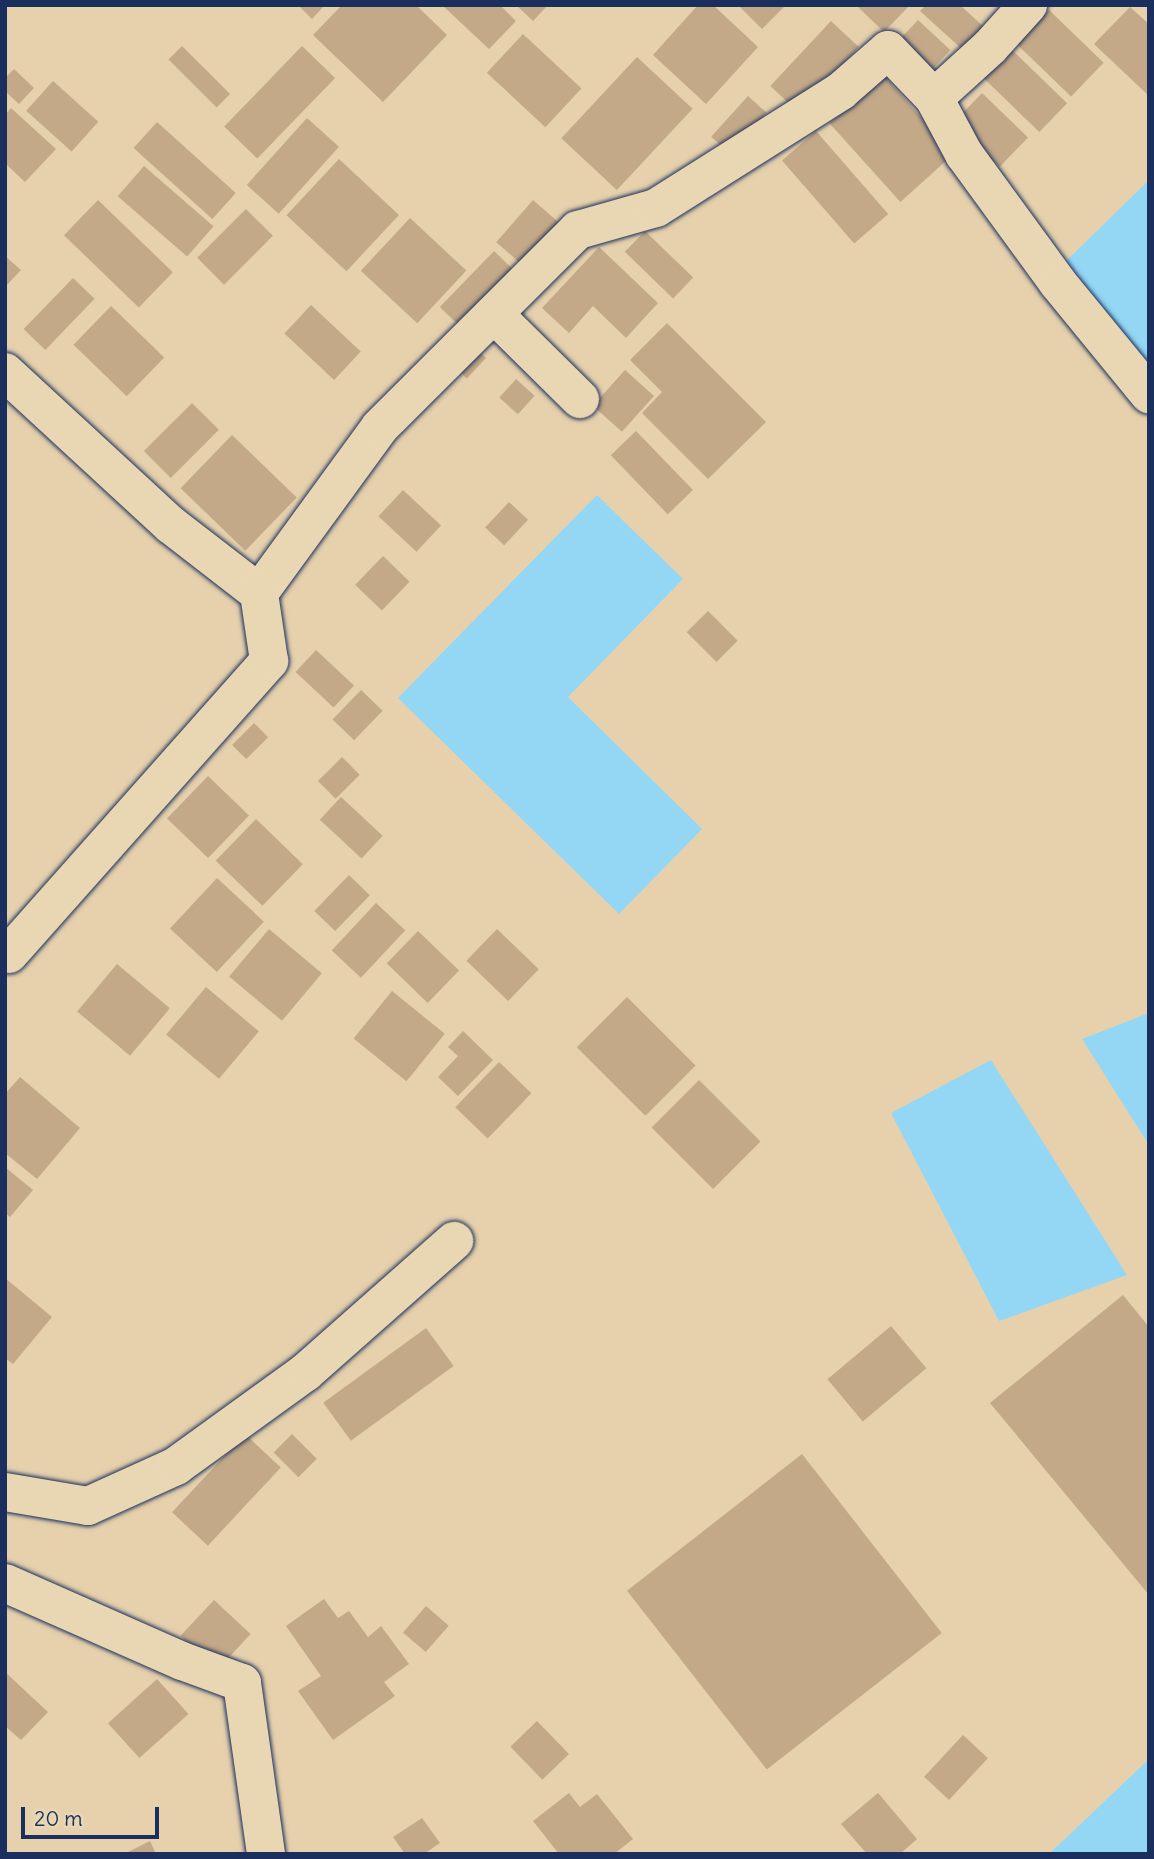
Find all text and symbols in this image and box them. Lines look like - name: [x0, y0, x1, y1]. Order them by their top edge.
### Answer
- scale bar: [24, 1792, 163, 1836]
- text: 20 m: [34, 1805, 83, 1832]

